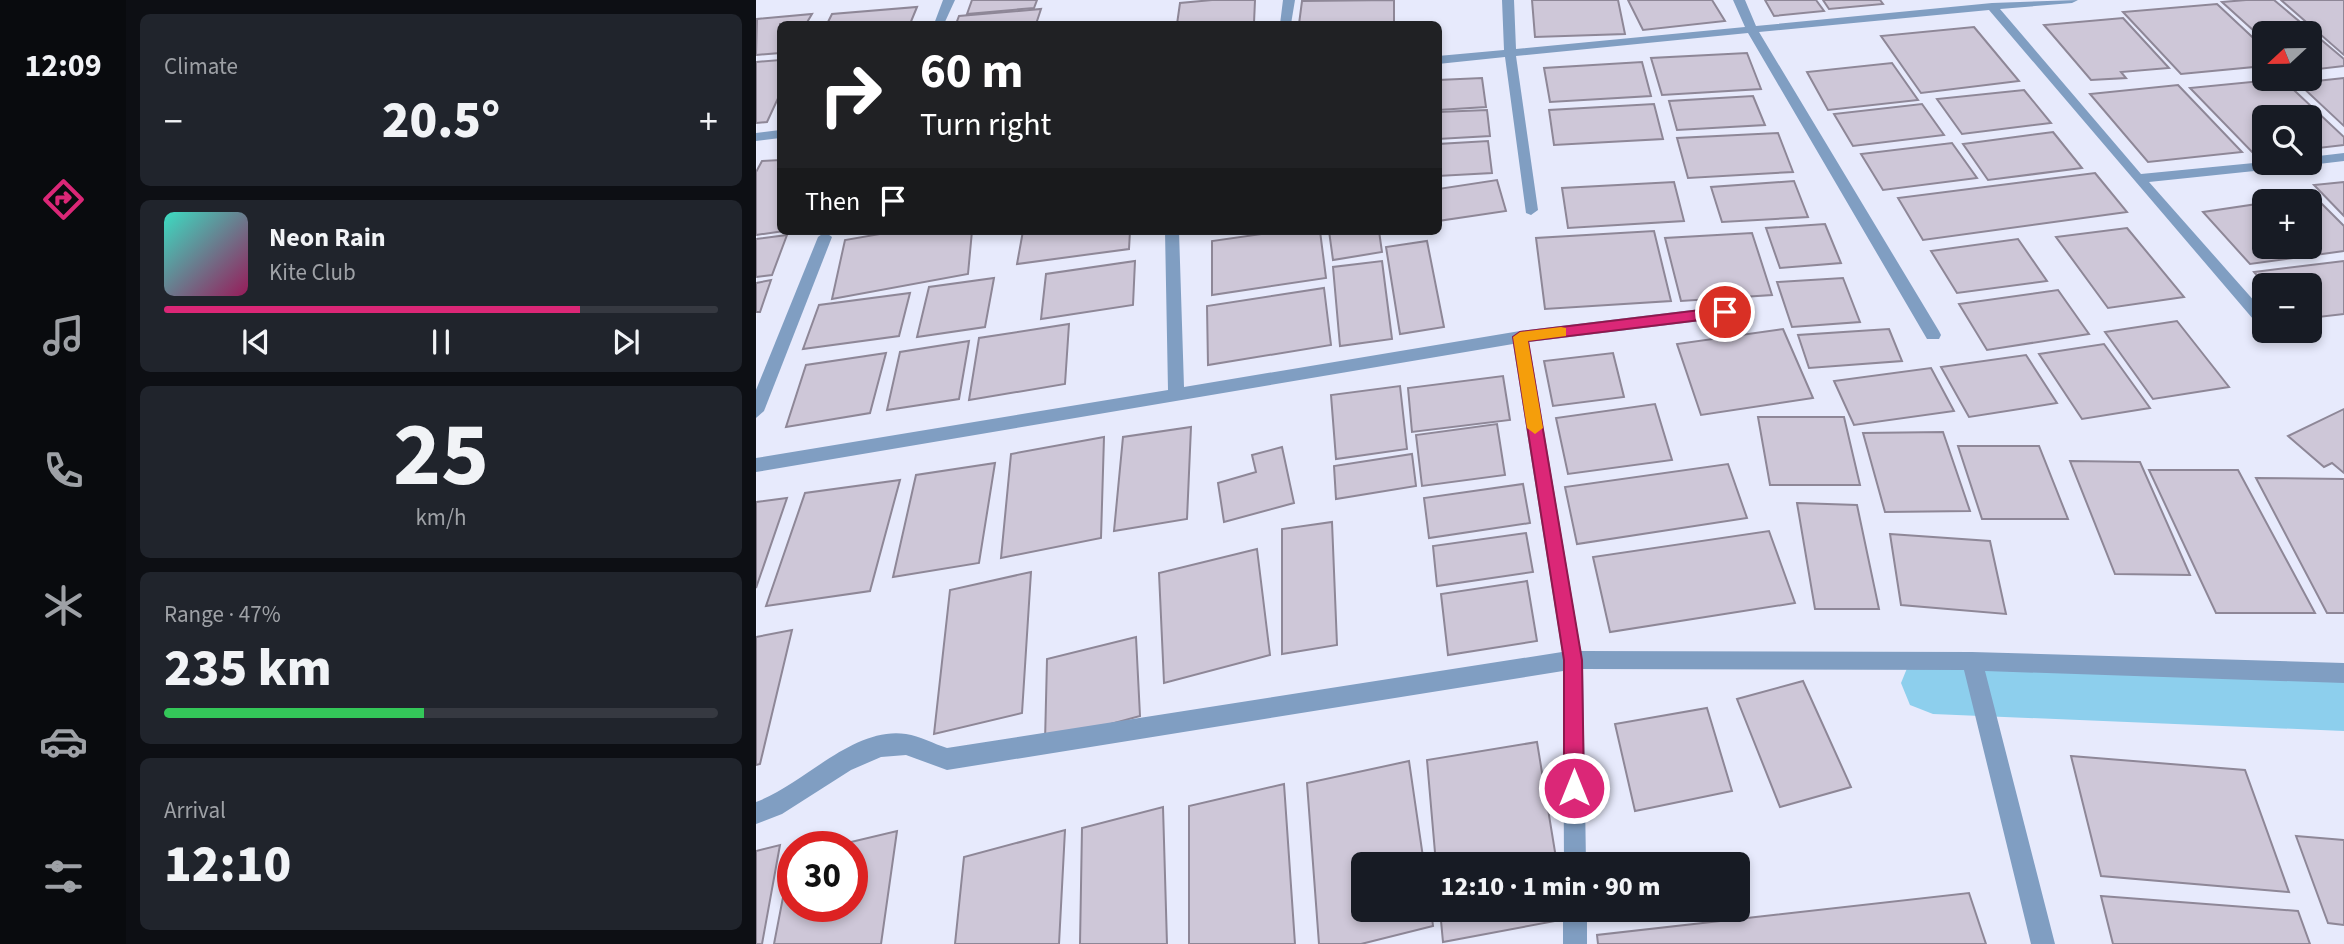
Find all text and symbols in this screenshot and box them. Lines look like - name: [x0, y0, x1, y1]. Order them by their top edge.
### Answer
- north arrow: [2252, 21, 2322, 91]
- map controls: [2252, 21, 2322, 343]
- text: 60 m: [920, 37, 1024, 107]
- text: 12:09: [24, 43, 102, 89]
- icon: right: [805, 49, 896, 140]
- text: Climate: [164, 50, 238, 83]
- text: 20.5°: [382, 84, 500, 158]
- text: −: [164, 95, 183, 149]
- text: +: [699, 95, 718, 149]
- text: Turn right: [920, 102, 1051, 148]
- button: search: [2252, 105, 2322, 175]
- icon: directions: [39, 175, 88, 224]
- icon: arrive: [874, 182, 912, 220]
- text: Then: [805, 183, 860, 220]
- button: +: [2252, 189, 2322, 259]
- text: Neon Rain: [269, 219, 386, 256]
- text: Kite Club: [269, 256, 356, 289]
- button: −: [2252, 273, 2322, 343]
- pin: [1695, 282, 1755, 342]
- icon: arrive: [1706, 293, 1744, 331]
- icon: music: [39, 311, 88, 360]
- icon: previous: [237, 323, 275, 361]
- icon: pause: [422, 323, 460, 361]
- icon: next: [607, 323, 645, 361]
- text: 25: [393, 391, 489, 520]
- icon: phone: [39, 446, 88, 495]
- text: km/h: [415, 501, 467, 534]
- icon: climate: [39, 581, 88, 630]
- text: Range · 47%: [164, 598, 281, 631]
- text: 235 km: [164, 632, 332, 706]
- icon: car: [39, 717, 88, 766]
- position arrow: [1537, 751, 1611, 825]
- text: Arrival: [164, 794, 226, 827]
- text: 12:10: [164, 828, 291, 902]
- speed limit sign: 30: [777, 831, 868, 922]
- icon: filters: [39, 852, 88, 901]
- text: 12:10 · 1 min · 90 m: [1441, 868, 1660, 905]

